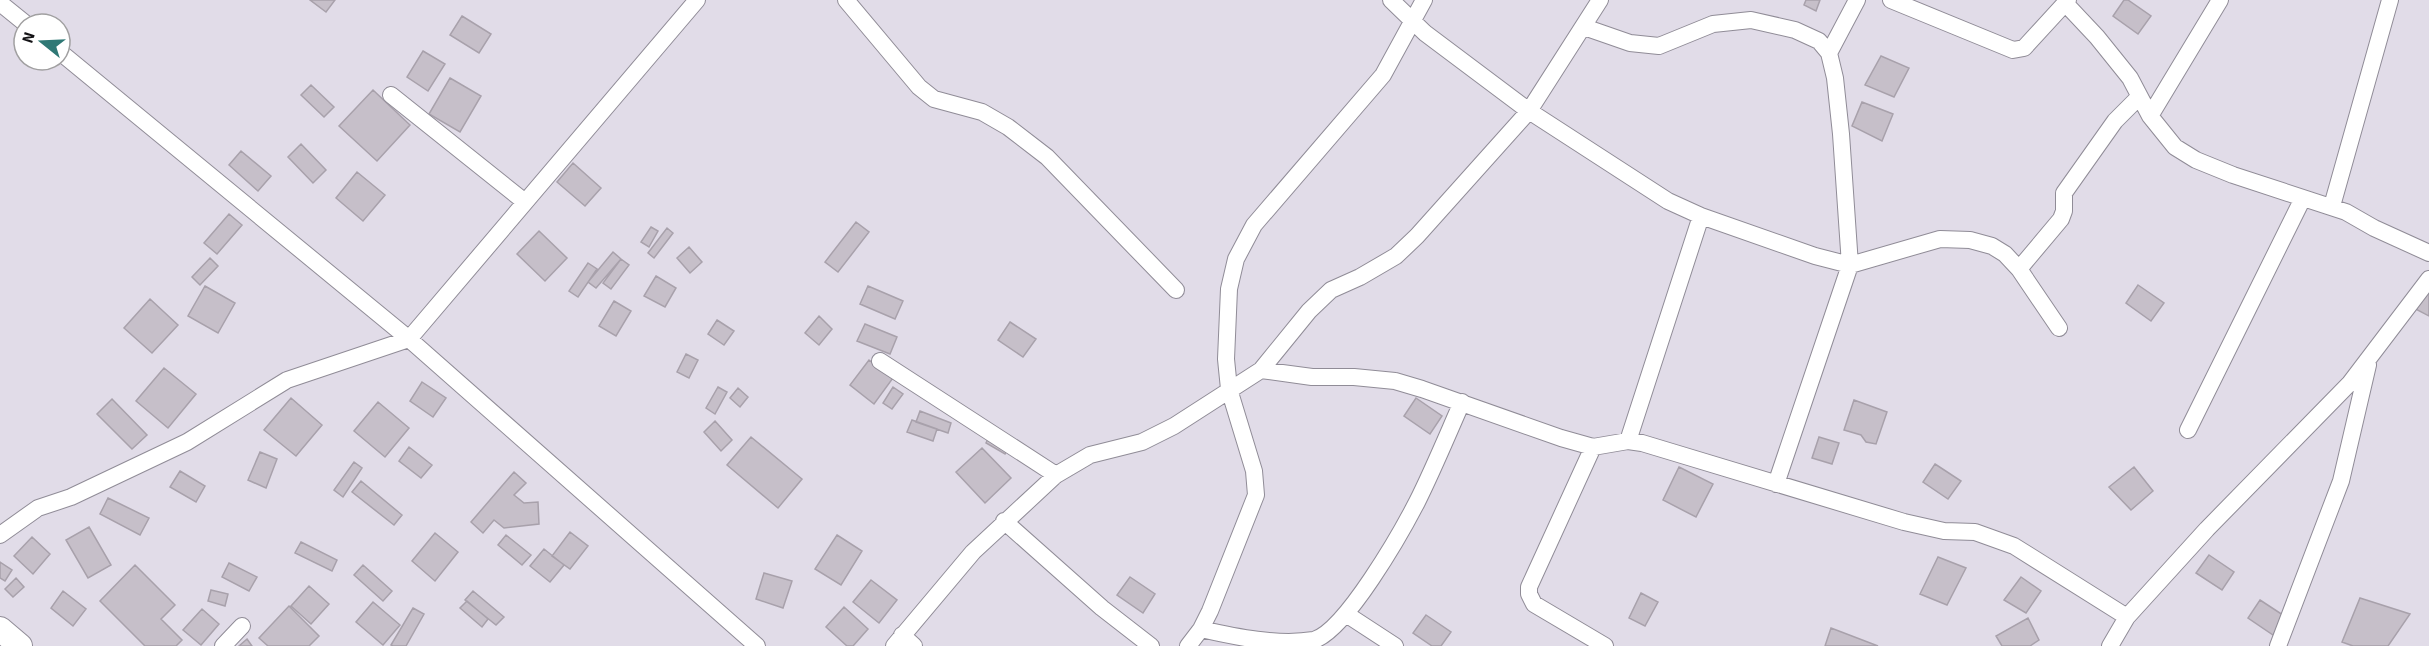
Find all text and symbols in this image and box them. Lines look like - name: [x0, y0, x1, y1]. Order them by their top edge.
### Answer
- north arrow: [12, 12, 72, 72]
- text: N: [17, 29, 41, 46]

